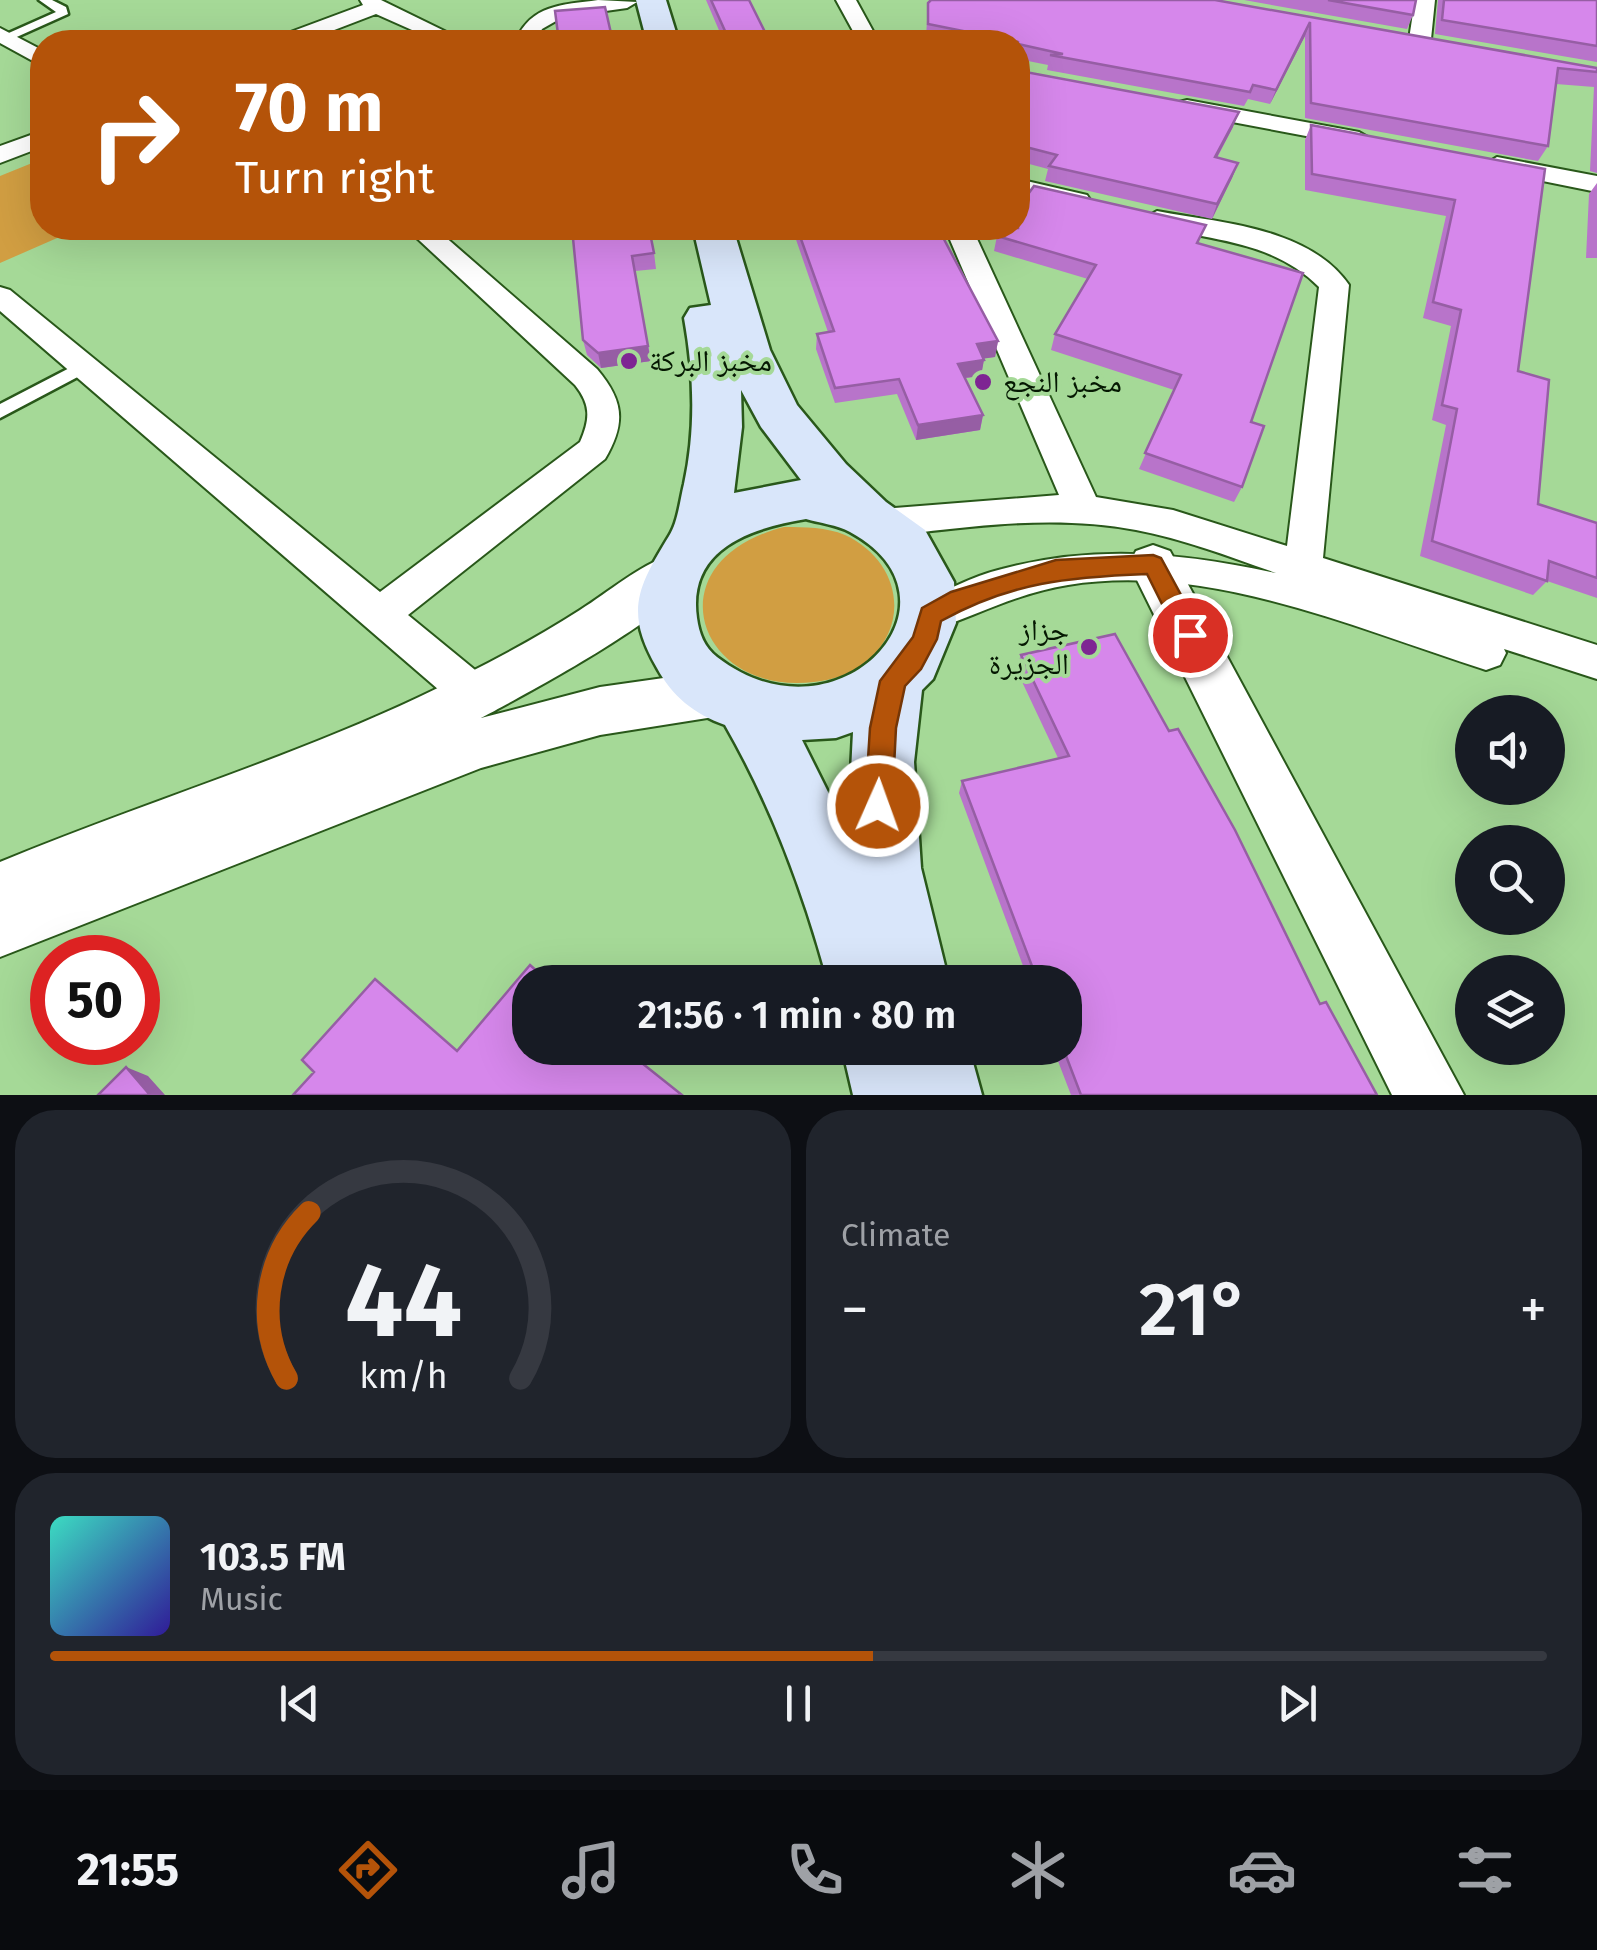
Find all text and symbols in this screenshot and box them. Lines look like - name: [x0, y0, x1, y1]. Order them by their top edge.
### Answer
- text: 70 m: [235, 66, 384, 150]
- icon: right: [70, 70, 200, 200]
- text: Turn right: [235, 151, 434, 205]
- place label: مخبز البركة: [649, 343, 772, 379]
- marker: مخبز البركة: [618, 350, 640, 372]
- place label: مخبز النجع: [1003, 364, 1122, 401]
- marker: مخبز النجع: [972, 371, 994, 393]
- pin: [1148, 593, 1233, 678]
- icon: arrive: [1163, 608, 1218, 663]
- place label: جزاز الجزيرة: [989, 612, 1069, 682]
- marker: جزاز الجزيرة: [1078, 636, 1100, 658]
- map controls: [1455, 695, 1565, 1065]
- button: sound: [1455, 695, 1565, 805]
- position arrow: [826, 754, 930, 858]
- button: search: [1455, 825, 1565, 935]
- speed limit sign: 50: [30, 935, 160, 1065]
- button: layers: [1455, 955, 1565, 1065]
- text: 21:56 · 1 min · 80 m: [638, 992, 956, 1038]
- text: Climate: [841, 1216, 950, 1254]
- text: 44: [344, 1239, 462, 1364]
- text: 21°: [1139, 1265, 1249, 1355]
- text: −: [841, 1277, 869, 1343]
- text: +: [1520, 1277, 1547, 1343]
- text: km/h: [359, 1355, 447, 1397]
- text: 103.5 FM: [200, 1534, 346, 1580]
- text: Music: [200, 1580, 283, 1618]
- icon: previous: [272, 1676, 327, 1731]
- icon: pause: [771, 1676, 826, 1731]
- icon: next: [1270, 1676, 1325, 1731]
- icon: directions: [333, 1835, 403, 1905]
- icon: music: [556, 1835, 626, 1905]
- icon: phone: [780, 1835, 850, 1905]
- icon: climate: [1003, 1835, 1073, 1905]
- icon: car: [1227, 1835, 1297, 1905]
- icon: filters: [1450, 1835, 1520, 1905]
- text: 21:55: [77, 1843, 179, 1897]

